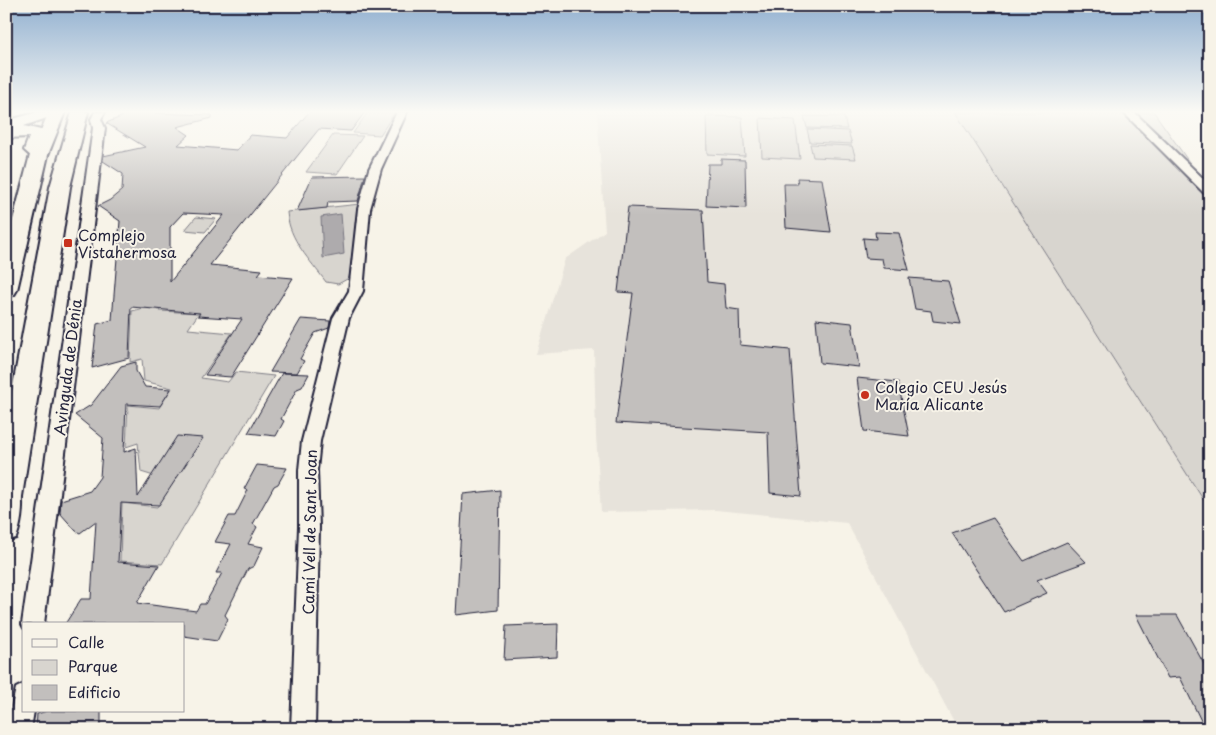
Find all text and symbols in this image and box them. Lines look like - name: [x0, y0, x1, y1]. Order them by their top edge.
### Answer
- place label: Complejo Vistahermosa: [78, 223, 177, 263]
- marker: Complejo Vistahermosa: [62, 237, 74, 249]
- street label: Avinguda de Dénia: [47, 297, 87, 437]
- place label: Colegio CEU Jesús María Alicante: [875, 375, 1007, 415]
- marker: Colegio CEU Jesús María Alicante: [859, 389, 871, 401]
- street label: Camí Vell de Sant Joan: [296, 449, 322, 615]
- legend: [22, 622, 185, 712]
- text: Calle: [68, 630, 105, 653]
- text: Parque: [68, 654, 118, 677]
- text: Edificio: [68, 680, 121, 703]

